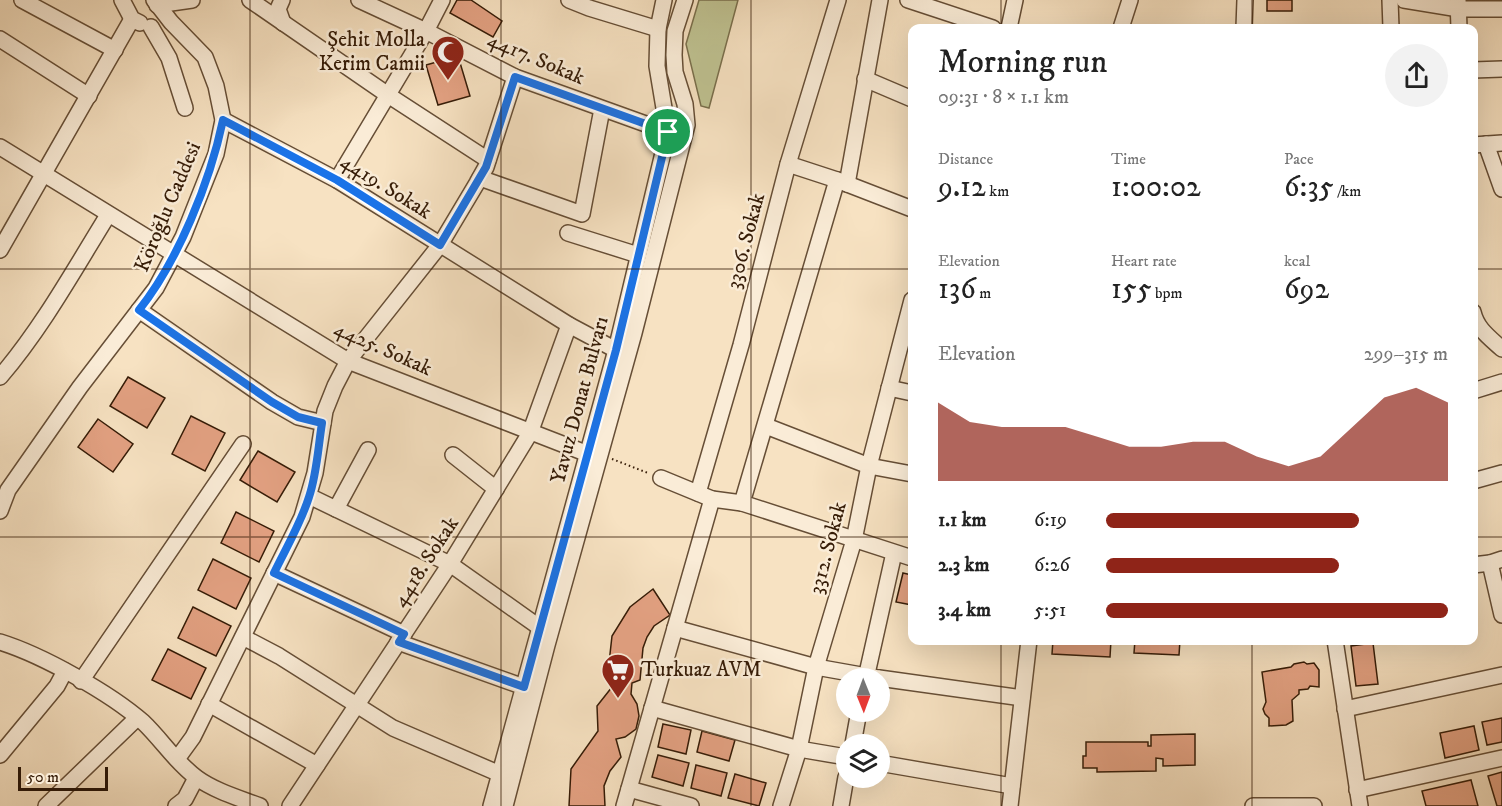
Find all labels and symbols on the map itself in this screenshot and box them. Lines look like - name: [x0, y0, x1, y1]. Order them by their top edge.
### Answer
- place label: Şehit Molla Kerim Camii: [319, 27, 425, 77]
- street label: 4417. Sokak: [483, 27, 589, 91]
- mosque icon: Şehit Molla Kerim Camii: [430, 34, 466, 81]
- pin: [642, 106, 693, 157]
- street label: Köroğlu Caddesi: [129, 138, 207, 276]
- street label: 4419. Sokak: [336, 149, 437, 226]
- street label: 3306. Sokak: [721, 190, 771, 292]
- street label: Yavuz Donat Bulvarı: [545, 314, 615, 486]
- street label: 4425. Sokak: [330, 316, 437, 382]
- street label: 3312. Sokak: [803, 498, 853, 597]
- street label: 4418. Sokak: [387, 511, 465, 612]
- supermarket icon: Turkuaz AVM: [600, 652, 636, 699]
- place label: Turkuaz AVM: [641, 657, 761, 683]
- north arrow: [836, 668, 890, 722]
- scale bar: [18, 764, 108, 792]

